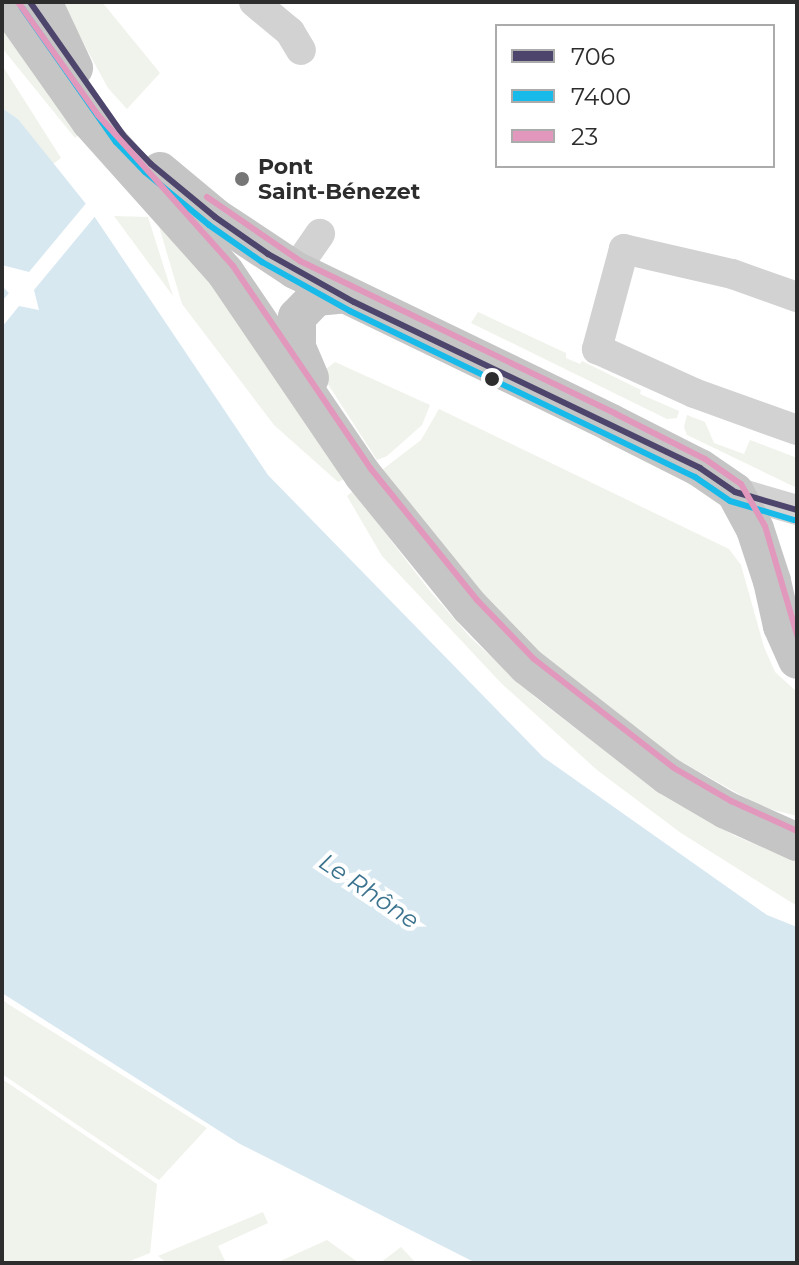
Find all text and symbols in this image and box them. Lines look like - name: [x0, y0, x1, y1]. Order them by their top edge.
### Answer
- legend: [495, 24, 775, 168]
- text: 706: [571, 42, 615, 71]
- text: 7400: [571, 82, 631, 111]
- text: 23: [571, 122, 598, 151]
- place label: Pont Saint-Bénezet: [258, 153, 420, 204]
- marker: Pont Saint-Bénezet: [233, 170, 251, 188]
- unlabelled marker: [484, 371, 500, 387]
- water label: Le Rhône: [314, 847, 424, 935]

